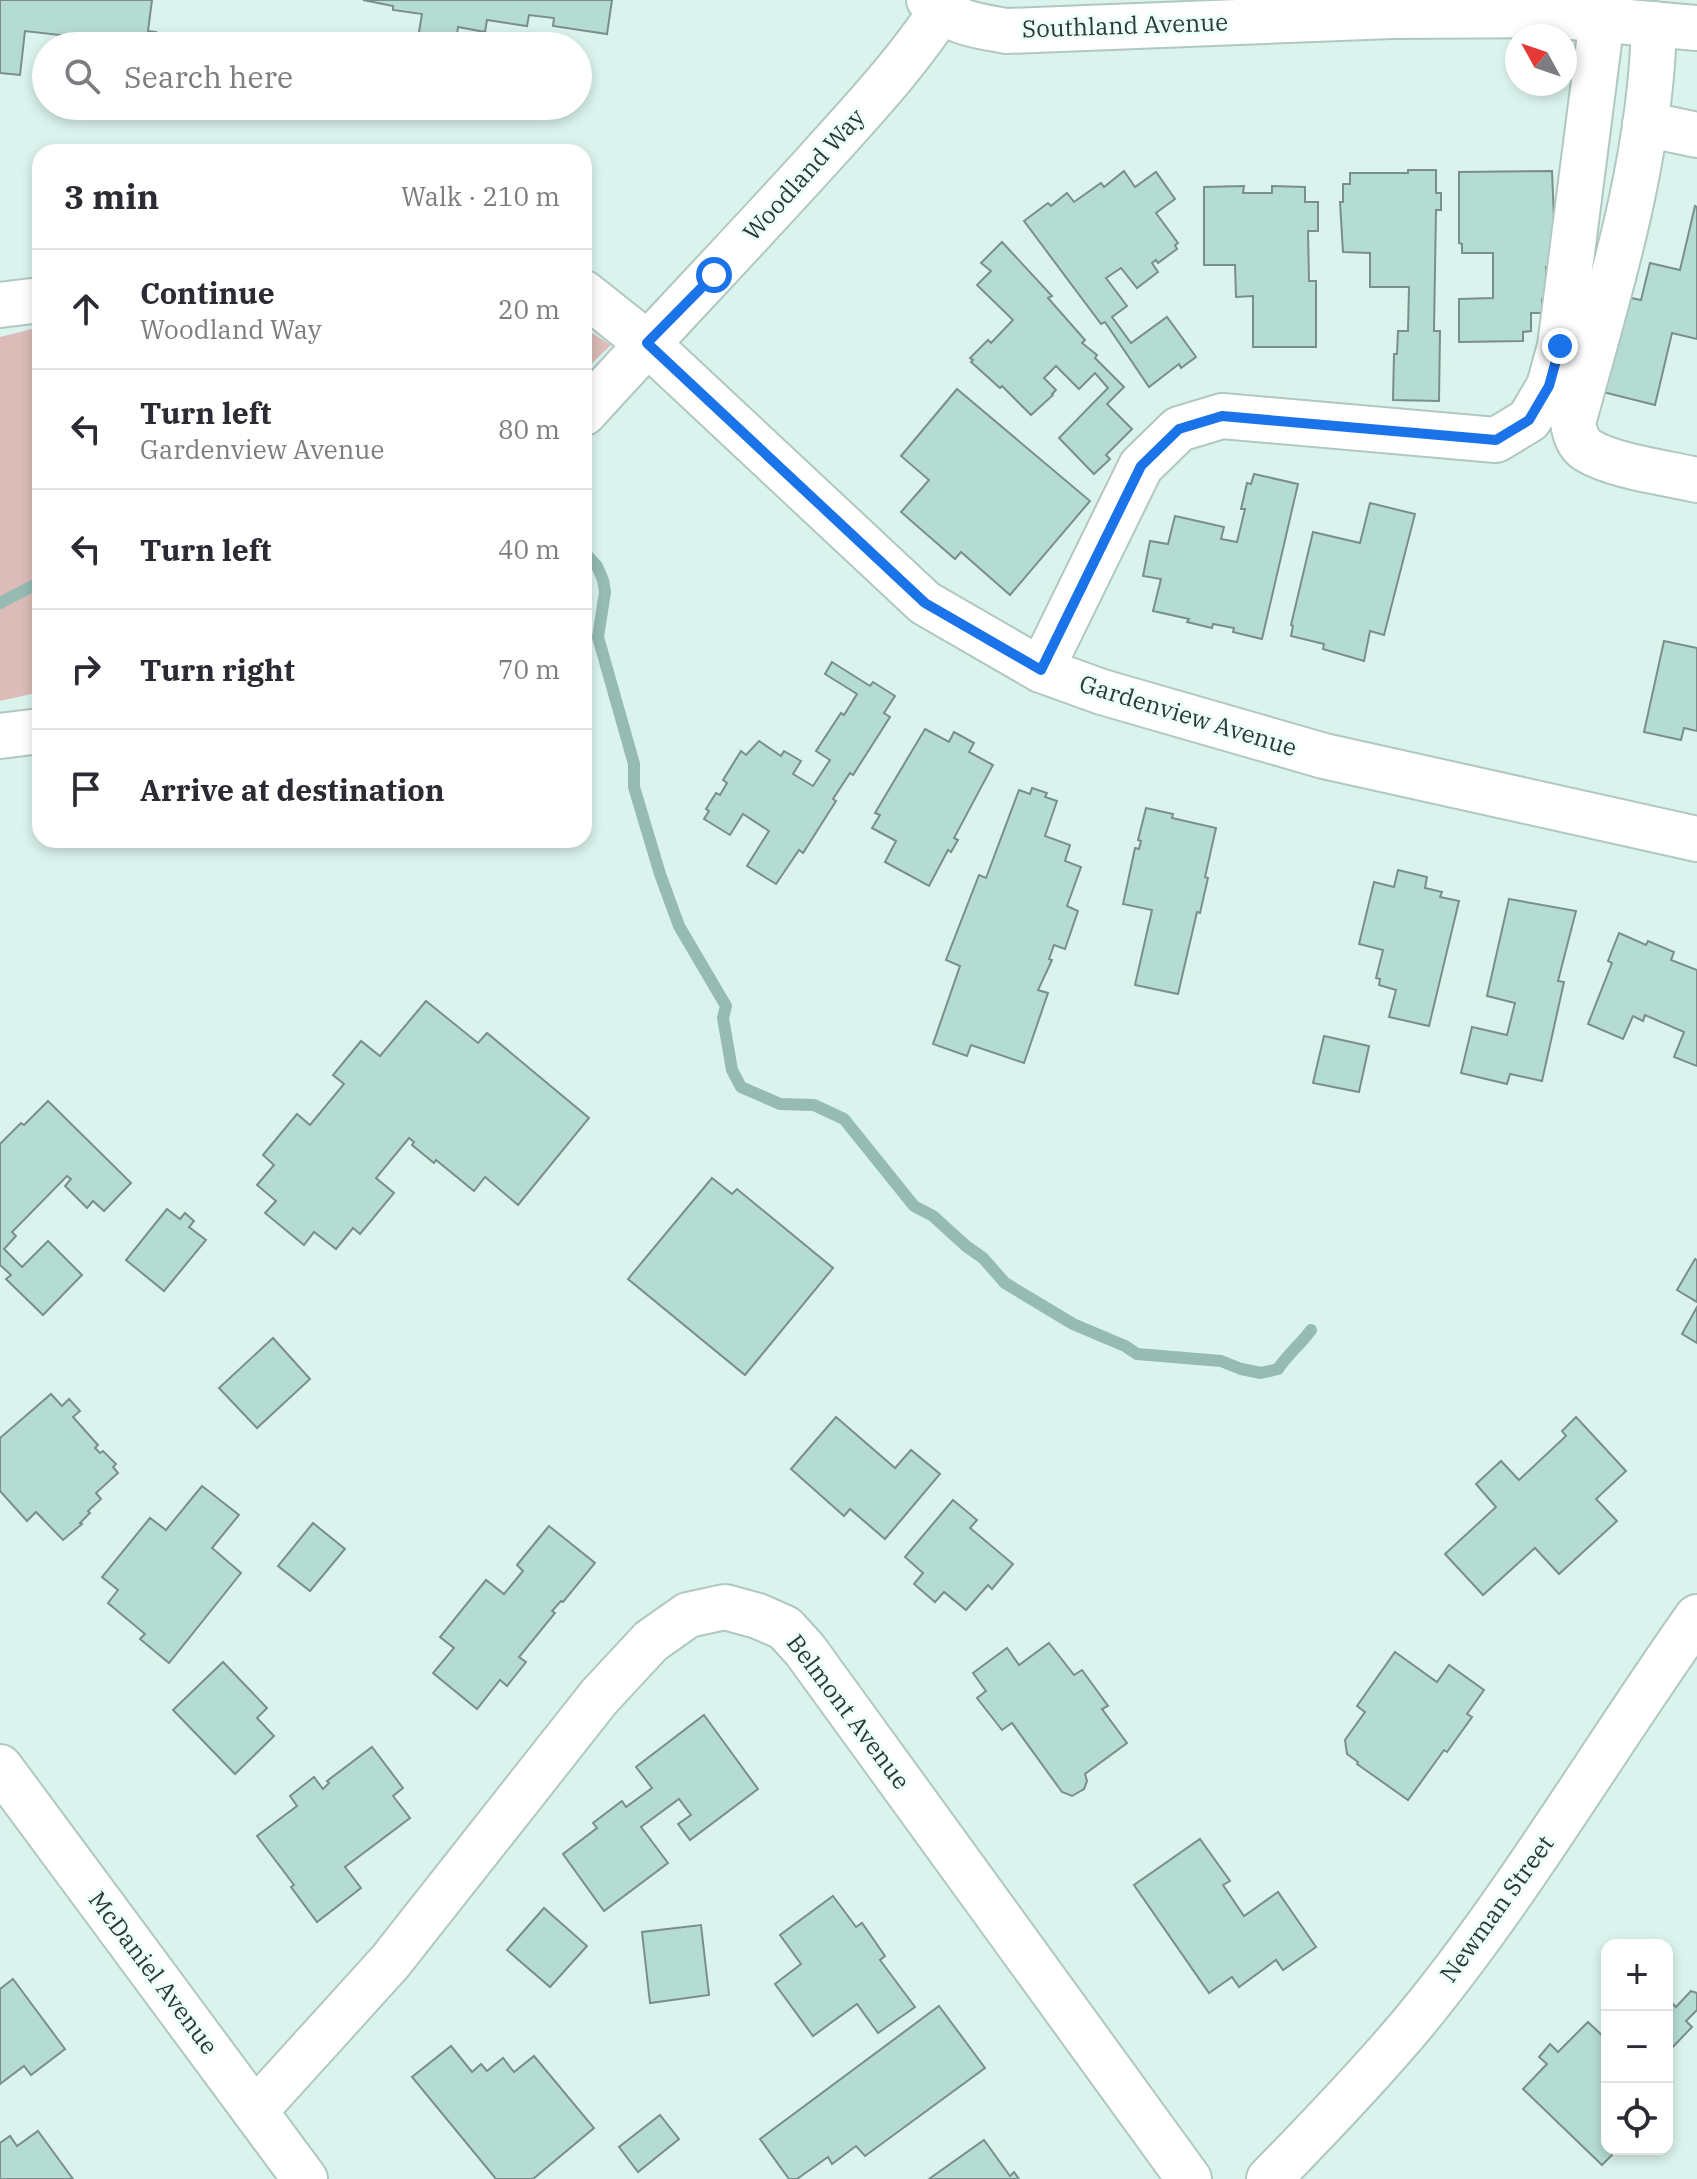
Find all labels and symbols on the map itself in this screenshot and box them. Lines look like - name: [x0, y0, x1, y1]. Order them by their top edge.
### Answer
- street label: Southland Avenue: [1021, 5, 1229, 45]
- north arrow: [1505, 24, 1577, 96]
- street label: Woodland Way: [735, 101, 871, 247]
- route start: [696, 257, 732, 293]
- route end: [1542, 328, 1578, 364]
- street label: Gardenview Avenue: [1076, 667, 1301, 763]
- street label: Belmont Avenue: [780, 1627, 918, 1795]
- street label: Newman Street: [1432, 1828, 1560, 1988]
- street label: McDaniel Avenue: [82, 1884, 226, 2060]

